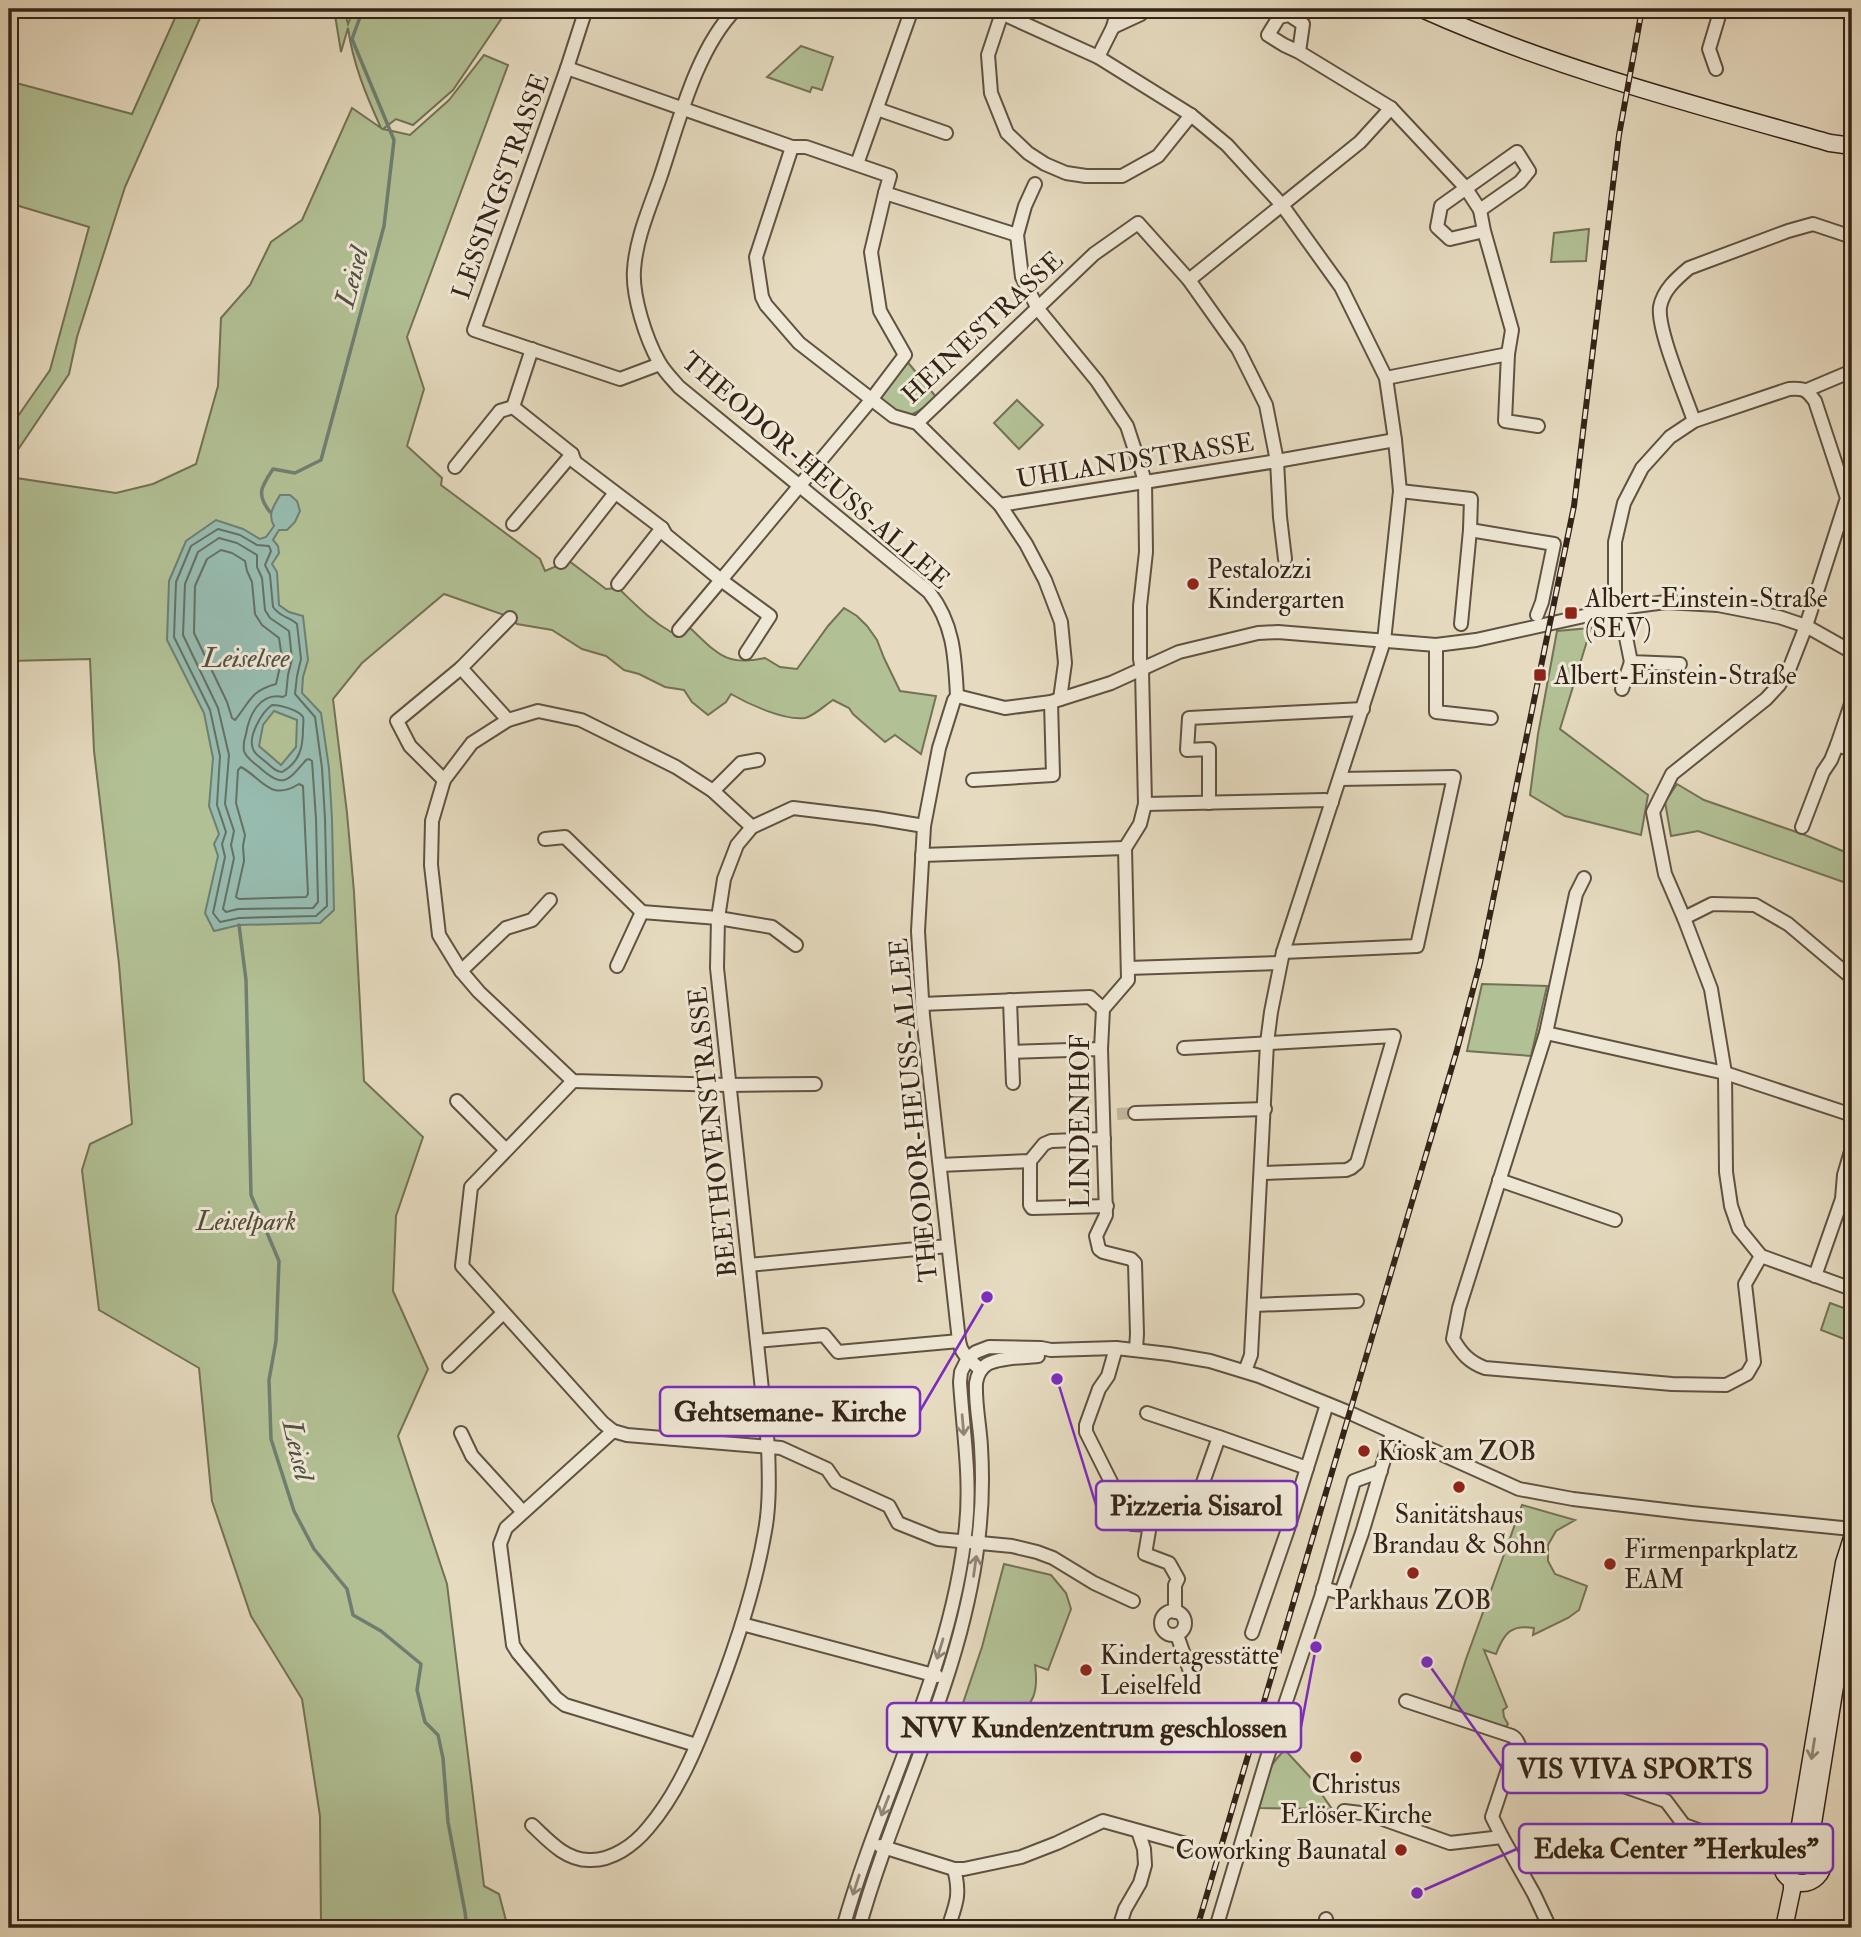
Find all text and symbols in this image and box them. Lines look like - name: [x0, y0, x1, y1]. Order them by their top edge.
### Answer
- street label: LESSINGSTRASSE: [445, 69, 557, 304]
- water label: Leisel: [327, 241, 378, 312]
- street label: HEINESTRASSE: [895, 245, 1070, 411]
- street label: THEODOR-HEUSS-ALLEE: [675, 345, 956, 596]
- street label: UHLANDSTRASSE: [1014, 426, 1256, 496]
- place label: Pestalozzi Kindergarten: [1207, 554, 1345, 616]
- marker: Pestalozzi Kindergarten: [1185, 576, 1201, 592]
- place label: Albert-Einstein-Straße (SEV): [1584, 583, 1828, 645]
- marker: Albert-Einstein-Straße (SEV): [1563, 605, 1579, 621]
- water label: Leiselsee: [201, 641, 290, 676]
- place label: Albert-Einstein-Straße: [1553, 660, 1797, 692]
- marker: Albert-Einstein-Straße: [1532, 667, 1548, 683]
- street label: THEODOR-HEUSS-ALLEE: [883, 937, 945, 1283]
- street label: BEETHOVENSTRASSE: [682, 985, 744, 1279]
- street label: LINDENHOF: [1065, 1034, 1097, 1208]
- park label: Leiselpark: [195, 1206, 296, 1238]
- callout: Gehtsemane- Kirche: [660, 1387, 920, 1436]
- text: Gehtsemane- Kirche: [674, 1395, 906, 1430]
- one-way arrow: [957, 1413, 970, 1435]
- water label: Leisel: [273, 1416, 322, 1486]
- place label: Kiosk am ZOB: [1378, 1436, 1536, 1468]
- marker: Kiosk am ZOB: [1356, 1443, 1372, 1459]
- marker: Sanitätshaus Brandau & Sohn: [1451, 1479, 1467, 1495]
- callout: Pizzeria Sisarol: [1096, 1481, 1297, 1530]
- text: Pizzeria Sisarol: [1110, 1489, 1283, 1524]
- place label: Sanitätshaus Brandau & Sohn: [1372, 1499, 1546, 1561]
- place label: Firmenparkplatz EAM: [1624, 1534, 1798, 1596]
- one-way arrow: [968, 1555, 981, 1578]
- marker: Firmenparkplatz EAM: [1602, 1556, 1618, 1572]
- marker: Parkhaus ZOB: [1405, 1565, 1421, 1581]
- place label: Parkhaus ZOB: [1335, 1585, 1491, 1617]
- one-way arrow: [933, 1638, 946, 1660]
- place label: Kindertagesstätte Leiselfeld: [1100, 1640, 1279, 1702]
- marker: Kindertagesstätte Leiselfeld: [1078, 1662, 1094, 1678]
- callout: NVV Kundenzentrum geschlossen: [887, 1703, 1301, 1752]
- text: NVV Kundenzentrum geschlossen: [900, 1711, 1288, 1746]
- one-way arrow: [1806, 1737, 1819, 1760]
- callout: VIS VIVA SPORTS: [1503, 1744, 1767, 1793]
- marker: Christus Erlöser Kirche: [1348, 1749, 1364, 1765]
- text: VIS VIVA SPORTS: [1516, 1752, 1753, 1787]
- place label: Christus Erlöser Kirche: [1280, 1769, 1432, 1831]
- one-way arrow: [878, 1795, 891, 1817]
- callout: Edeka Center "Herkules": [1519, 1824, 1833, 1873]
- text: Edeka Center "Herkules": [1533, 1832, 1819, 1867]
- place label: Coworking Baunatal: [1175, 1835, 1387, 1867]
- marker: Coworking Baunatal: [1393, 1842, 1409, 1858]
- one-way arrow: [848, 1874, 861, 1896]

